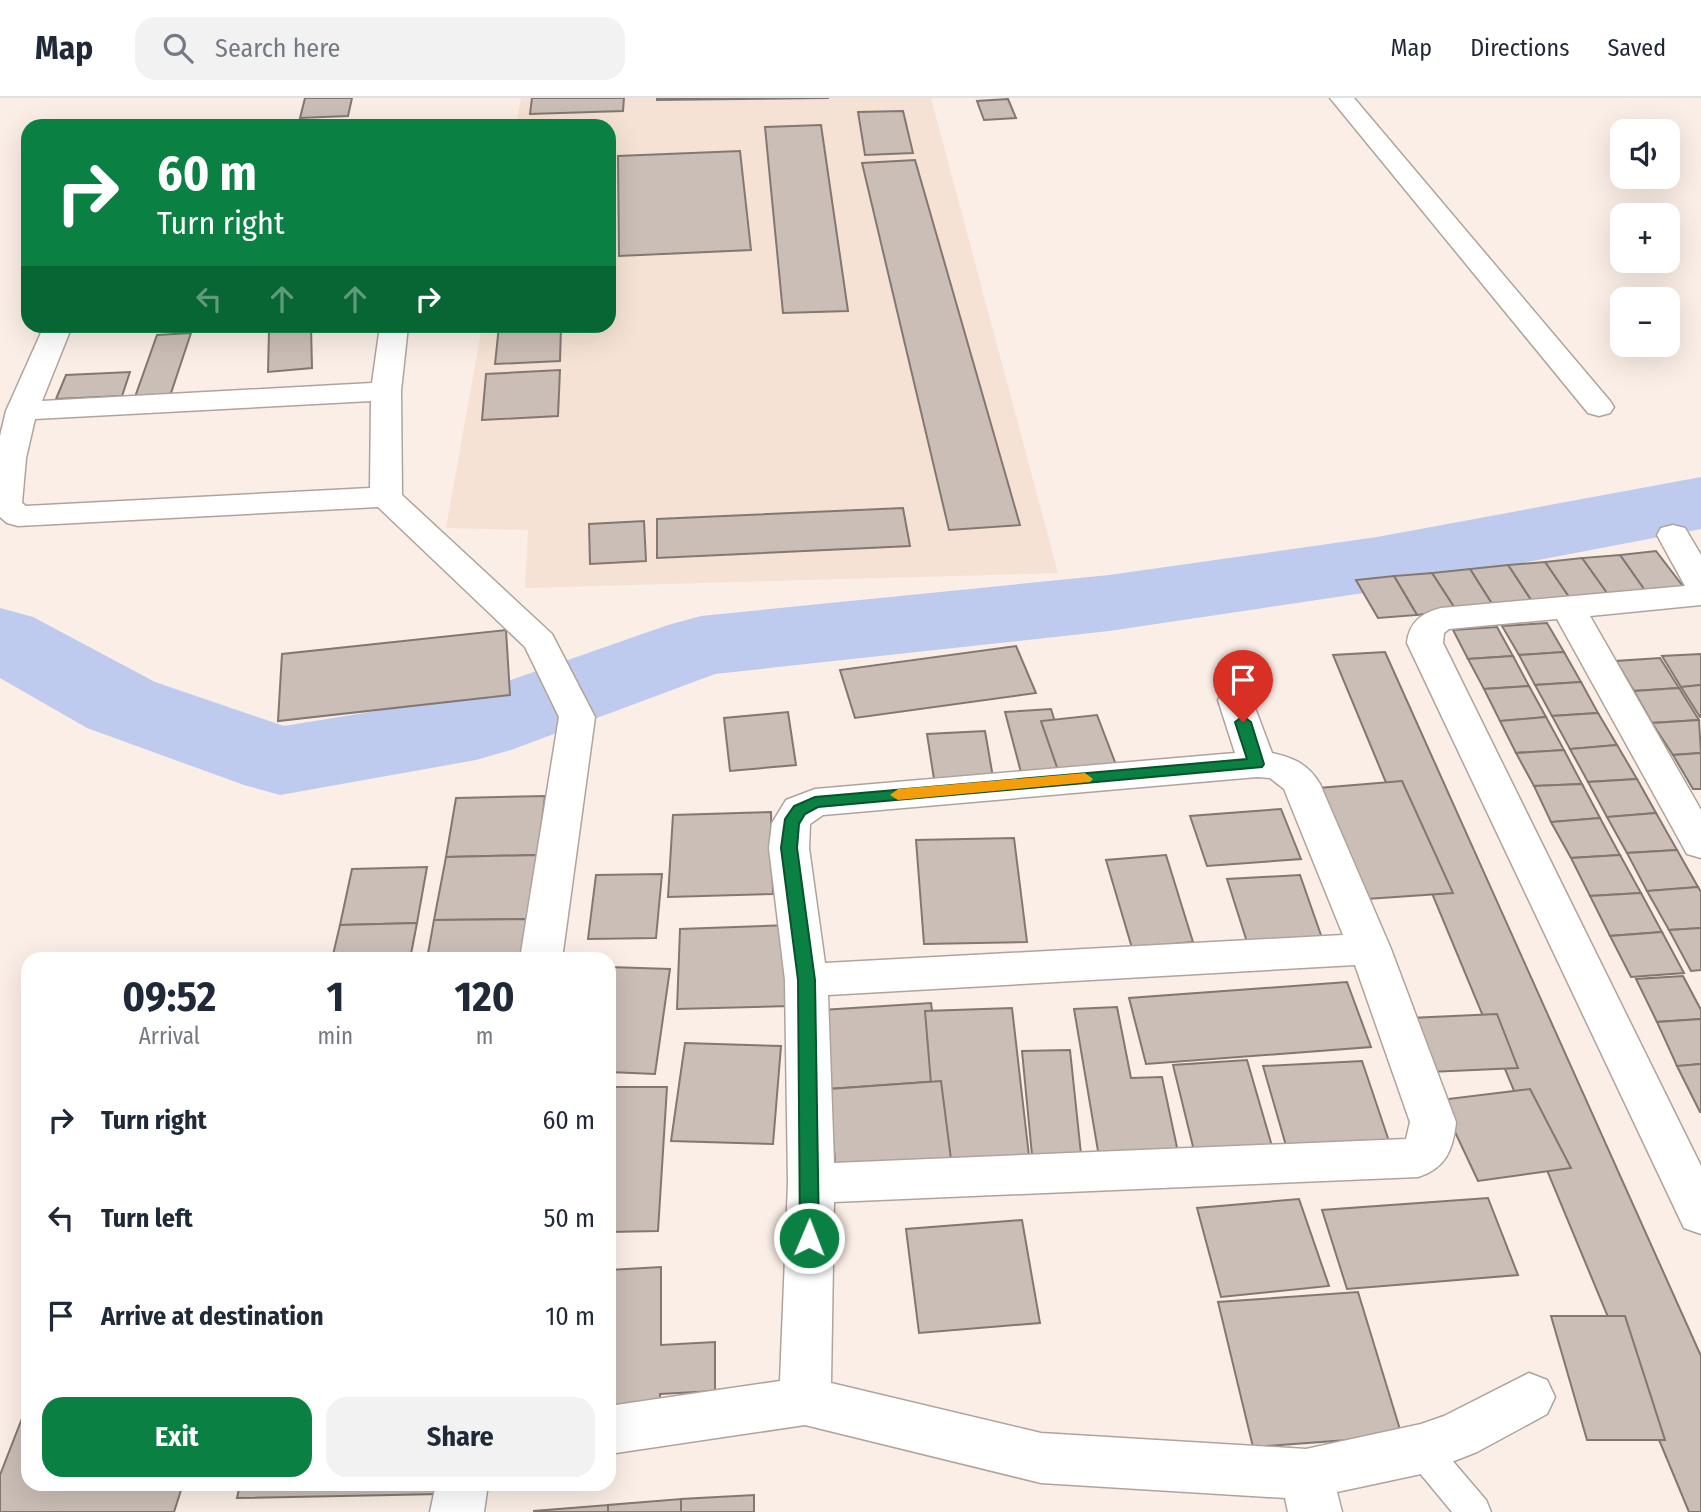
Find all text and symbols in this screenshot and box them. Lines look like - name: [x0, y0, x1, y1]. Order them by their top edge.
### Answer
- search box: [135, 17, 625, 80]
- text: Map: [35, 28, 93, 68]
- icon: search: [159, 29, 197, 67]
- text: Search here: [215, 33, 340, 64]
- text: Map: [1391, 34, 1432, 62]
- text: Directions: [1470, 34, 1569, 62]
- text: Saved: [1607, 34, 1666, 62]
- map controls: [1610, 119, 1680, 357]
- button: sound: [1610, 119, 1680, 189]
- text: 60 m: [157, 144, 257, 203]
- icon: right: [42, 147, 133, 238]
- button: +: [1610, 203, 1680, 273]
- text: Turn right: [157, 204, 284, 242]
- icon: left: [190, 280, 228, 318]
- icon: ahead: [263, 280, 301, 318]
- icon: ahead: [336, 280, 374, 318]
- icon: right: [409, 280, 447, 318]
- button: −: [1610, 287, 1680, 357]
- pin: [1213, 650, 1273, 722]
- icon: arrive: [1224, 661, 1262, 699]
- text: 09:52: [122, 972, 216, 1022]
- text: 1: [326, 972, 344, 1022]
- text: 120: [454, 972, 515, 1022]
- text: Arrival: [139, 1022, 200, 1050]
- text: min: [318, 1022, 353, 1050]
- text: m: [476, 1022, 493, 1050]
- icon: right: [42, 1101, 80, 1139]
- text: Turn right: [101, 1105, 207, 1136]
- text: 60 m: [542, 1105, 595, 1136]
- icon: left: [42, 1199, 80, 1237]
- position arrow: [772, 1201, 846, 1275]
- text: Turn left: [101, 1203, 193, 1234]
- text: 50 m: [543, 1203, 595, 1234]
- icon: arrive: [42, 1297, 80, 1335]
- text: Arrive at destination: [101, 1301, 324, 1332]
- text: 10 m: [545, 1301, 595, 1332]
- button: Exit: [42, 1397, 312, 1477]
- button: Share: [326, 1397, 595, 1477]

